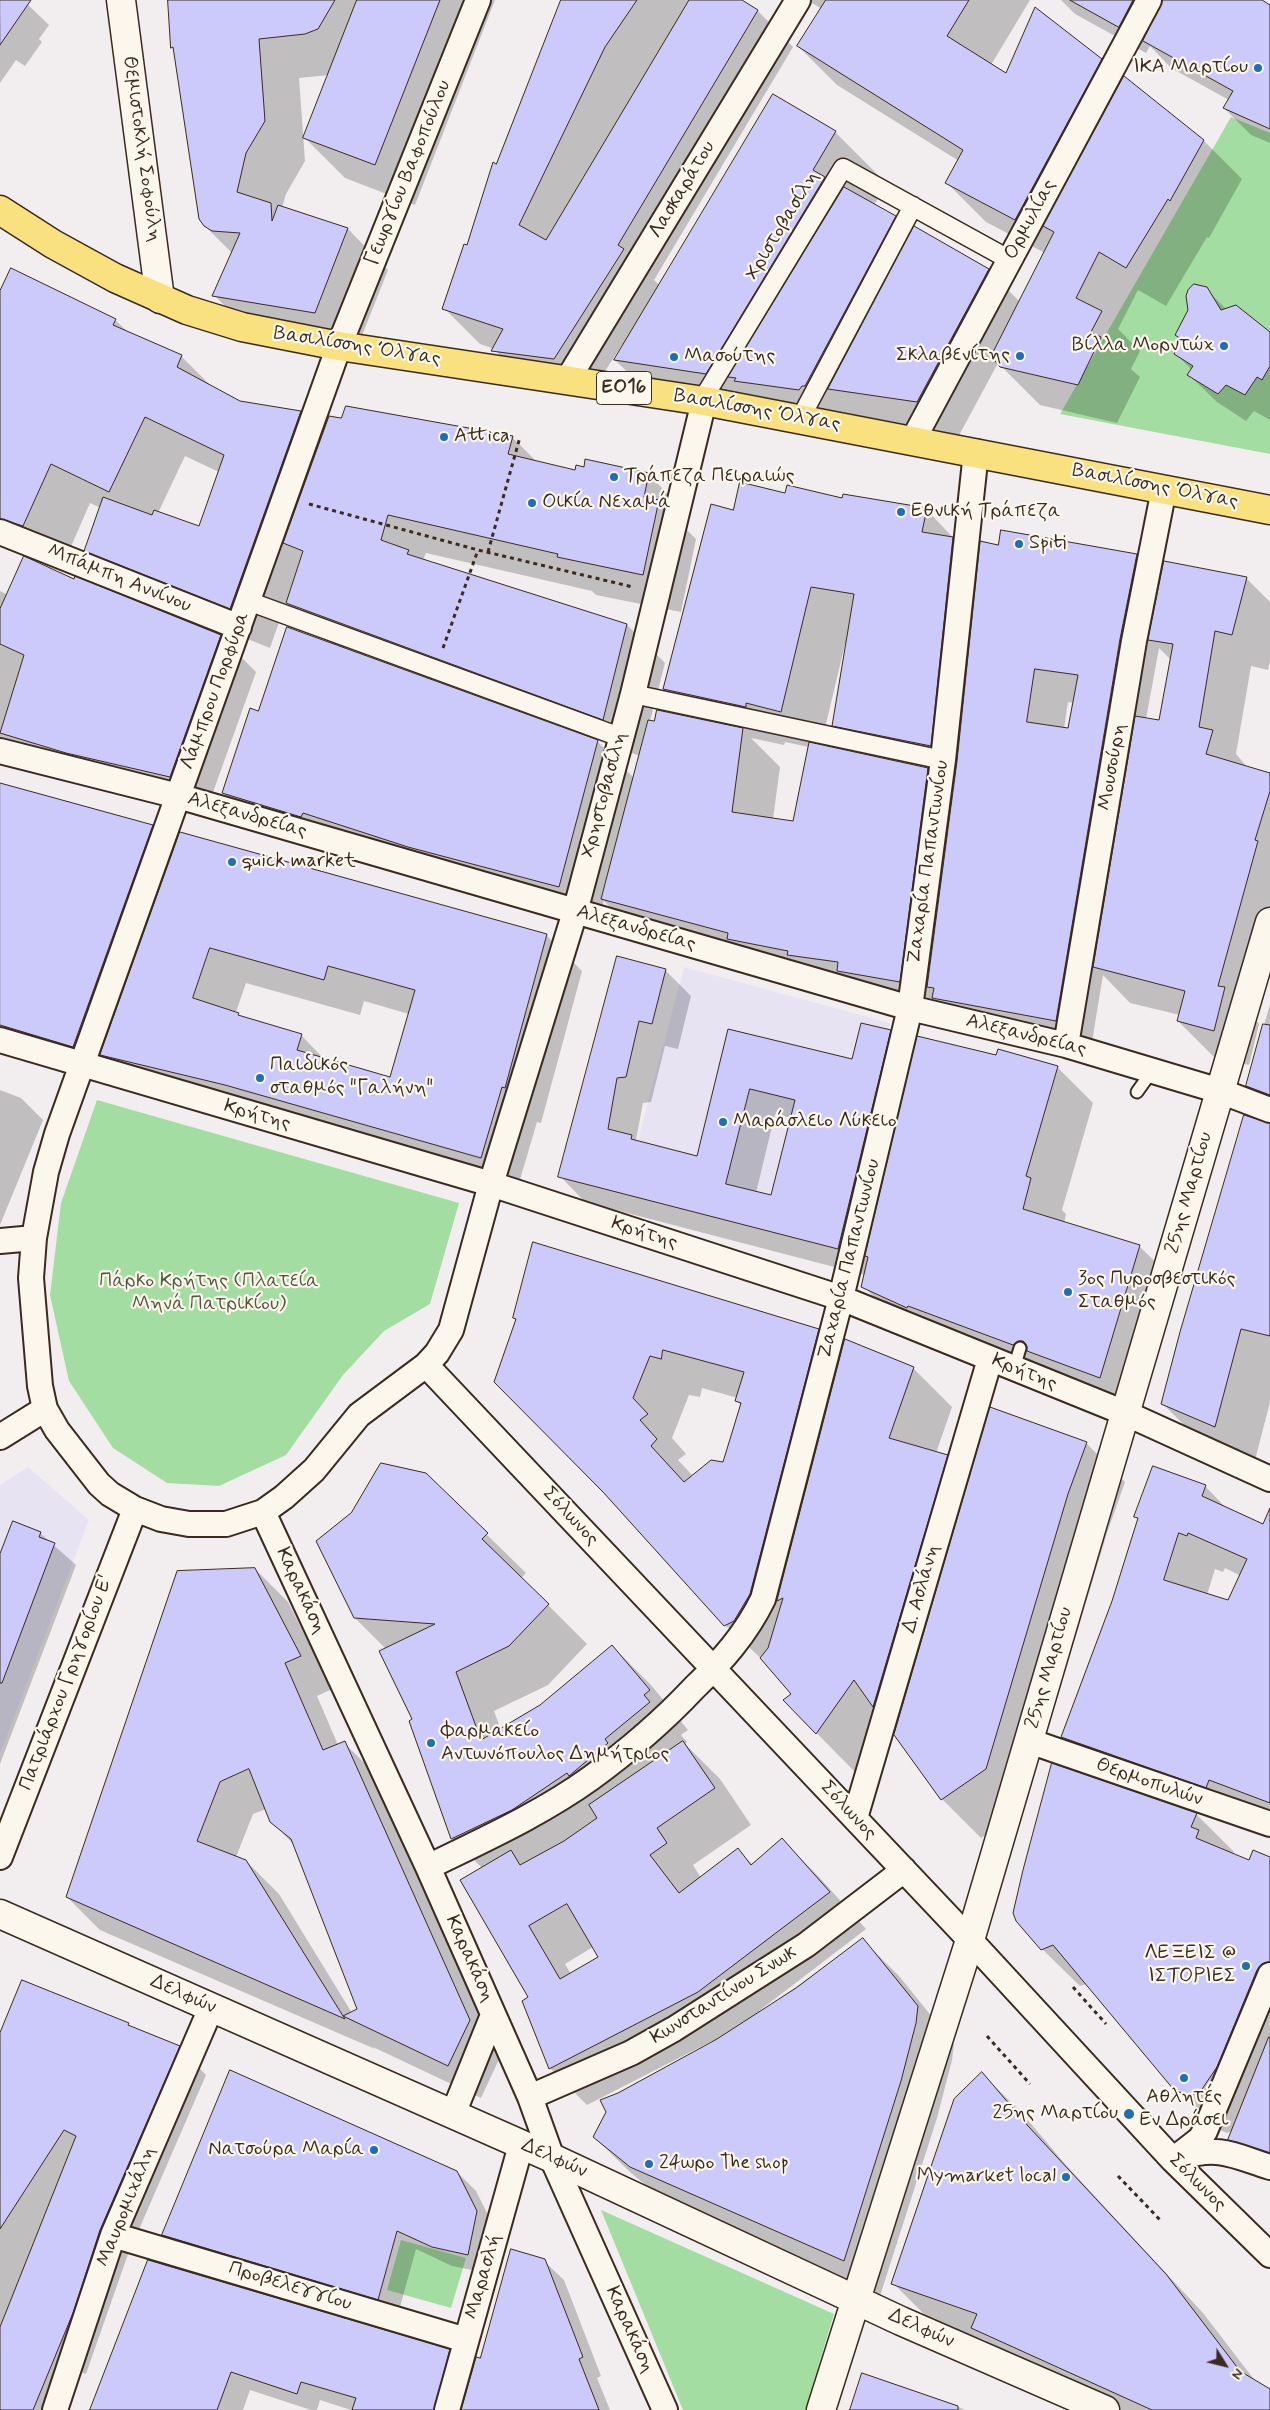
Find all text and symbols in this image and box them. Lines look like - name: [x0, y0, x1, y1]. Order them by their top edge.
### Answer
- street label: Θεμιστοκλή Σοφούλη: [116, 54, 166, 244]
- place label: ΙΚΑ Μαρτίου: [1133, 56, 1248, 80]
- marker: ΙΚΑ Μαρτίου: [1252, 62, 1264, 74]
- street label: Γεωργίου Βαφοπούλου: [361, 77, 457, 269]
- street label: Λασκαράτου: [645, 137, 721, 243]
- street label: Χριστοβασίλη: [741, 167, 825, 285]
- street label: Ορμυλίας: [1000, 176, 1062, 264]
- street label: Βασιλίσσης Όλγας: [272, 322, 442, 372]
- place label: Βίλλα Μορντώχ: [1072, 334, 1214, 358]
- marker: Βίλλα Μορντώχ: [1218, 340, 1230, 352]
- place label: Σκλαβενίτης: [896, 344, 1010, 368]
- place label: Μασούτης: [684, 345, 775, 369]
- marker: Σκλαβενίτης: [1014, 350, 1026, 362]
- marker: Μασούτης: [668, 351, 680, 363]
- road number: ΕΟ16: [596, 372, 652, 404]
- street label: Βασιλίσσης Όλγας: [672, 385, 842, 437]
- place label: Attica: [454, 425, 510, 449]
- marker: Attica: [438, 431, 450, 443]
- street label: Βασιλίσσης Όλγας: [1070, 459, 1240, 515]
- place label: Τράπεζα Πειραιώς: [624, 465, 794, 489]
- marker: Τράπεζα Πειραιώς: [608, 471, 620, 483]
- place label: Οικία Νεχαμά: [542, 491, 670, 515]
- marker: Οικία Νεχαμά: [526, 497, 538, 509]
- place label: Εθνική Τράπεζα: [911, 500, 1060, 524]
- marker: Εθνική Τράπεζα: [895, 506, 907, 518]
- place label: Spiti: [1029, 532, 1066, 556]
- marker: Spiti: [1013, 538, 1025, 550]
- street label: Μπάμπη Αννίνου: [44, 539, 194, 619]
- street label: Λάμπρου Πορφύρα: [176, 609, 256, 773]
- street label: Μουσούρη: [1094, 721, 1132, 813]
- street label: Χρηστοβασίλη: [577, 729, 633, 861]
- street label: Ζαχαρία Παπαντωνίου: [903, 759, 955, 965]
- street label: Αλεξανδρείας: [185, 787, 309, 845]
- place label: quick market: [242, 850, 356, 874]
- marker: quick market: [226, 856, 238, 868]
- street label: Αλεξανδρείας: [574, 900, 698, 958]
- street label: Αλεξανδρείας: [963, 1009, 1089, 1063]
- place label: Παιδικός σταθμός "Γαλήνη": [270, 1054, 433, 1101]
- marker: Παιδικός σταθμός "Γαλήνη": [254, 1072, 266, 1084]
- street label: Κρήτης: [221, 1095, 293, 1137]
- place label: Μαράσλειο Λύκειο: [733, 1110, 897, 1134]
- marker: Μαράσλειο Λύκειο: [717, 1116, 729, 1128]
- street label: 25ης Μαρτίου: [1161, 1129, 1219, 1257]
- street label: Ζαχαρία Παπαντωνίου: [814, 1157, 886, 1361]
- street label: Κρήτης: [608, 1212, 680, 1256]
- place label: 3ος Πυροσβεστικός Σταθμός: [1078, 1268, 1235, 1315]
- park label: Πάρκο Κρήτης (Πλατεία Μηνά Πατρικίου): [99, 1270, 319, 1317]
- marker: 3ος Πυροσβεστικός Σταθμός: [1062, 1286, 1074, 1298]
- street label: Κρήτης: [988, 1349, 1060, 1397]
- street label: Σόλωνος: [537, 1482, 603, 1552]
- street label: Δ. Ασλάνη: [898, 1542, 946, 1636]
- street label: Καρακάση: [270, 1544, 330, 1638]
- street label: Πατριάρχου Γρηγορίου Ε': [15, 1572, 119, 1794]
- street label: 25ης Μαρτίου: [1021, 1604, 1079, 1732]
- place label: Φαρμακείο Αντωνόπουλος Δημήτριος: [441, 1720, 669, 1767]
- marker: Φαρμακείο Αντωνόπουλος Δημήτριος: [425, 1737, 437, 1749]
- street label: Θερμοπυλών: [1092, 1754, 1206, 1812]
- street label: Σόλωνος: [815, 1776, 881, 1846]
- street label: Καρακάση: [439, 1912, 499, 2006]
- street label: Κωνσταντίνου Σνωκ: [646, 1941, 802, 2051]
- place label: ΛΕΞΕΙΣ @ ΙΣΤΟΡΙΕΣ: [1144, 1942, 1236, 1989]
- marker: ΛΕΞΕΙΣ @ ΙΣΤΟΡΙΕΣ: [1240, 1960, 1252, 1972]
- street label: Δελφών: [146, 1970, 220, 2020]
- marker: Αθλητές Εν Δράσει: [1178, 2072, 1190, 2084]
- place label: Αθλητές Εν Δράσει: [1139, 2086, 1229, 2133]
- place label: 25ης Μαρτίου: [993, 2102, 1118, 2126]
- marker: 25ης Μαρτίου: [1122, 2107, 1136, 2121]
- street label: Δελφών: [517, 2134, 591, 2184]
- place label: Νατσούρα Μαρία: [208, 2138, 364, 2162]
- street label: Μαυρομιχάλη: [92, 2143, 162, 2271]
- marker: Νατσούρα Μαρία: [368, 2144, 380, 2156]
- street label: Σόλωνος: [1163, 2149, 1231, 2217]
- place label: 24ωρο The shop: [659, 2152, 789, 2176]
- marker: 24ωρο The shop: [643, 2158, 655, 2170]
- place label: Mymarket local: [917, 2165, 1056, 2189]
- marker: Mymarket local: [1060, 2171, 1072, 2183]
- street label: Μαρασλή: [460, 2231, 508, 2323]
- street label: Προβελεγγίου: [226, 2257, 354, 2317]
- street label: Καρακάση: [599, 2283, 659, 2377]
- street label: Δελφών: [884, 2304, 958, 2354]
- north arrow: [1200, 2340, 1250, 2390]
- text: N: [1227, 2365, 1247, 2383]

